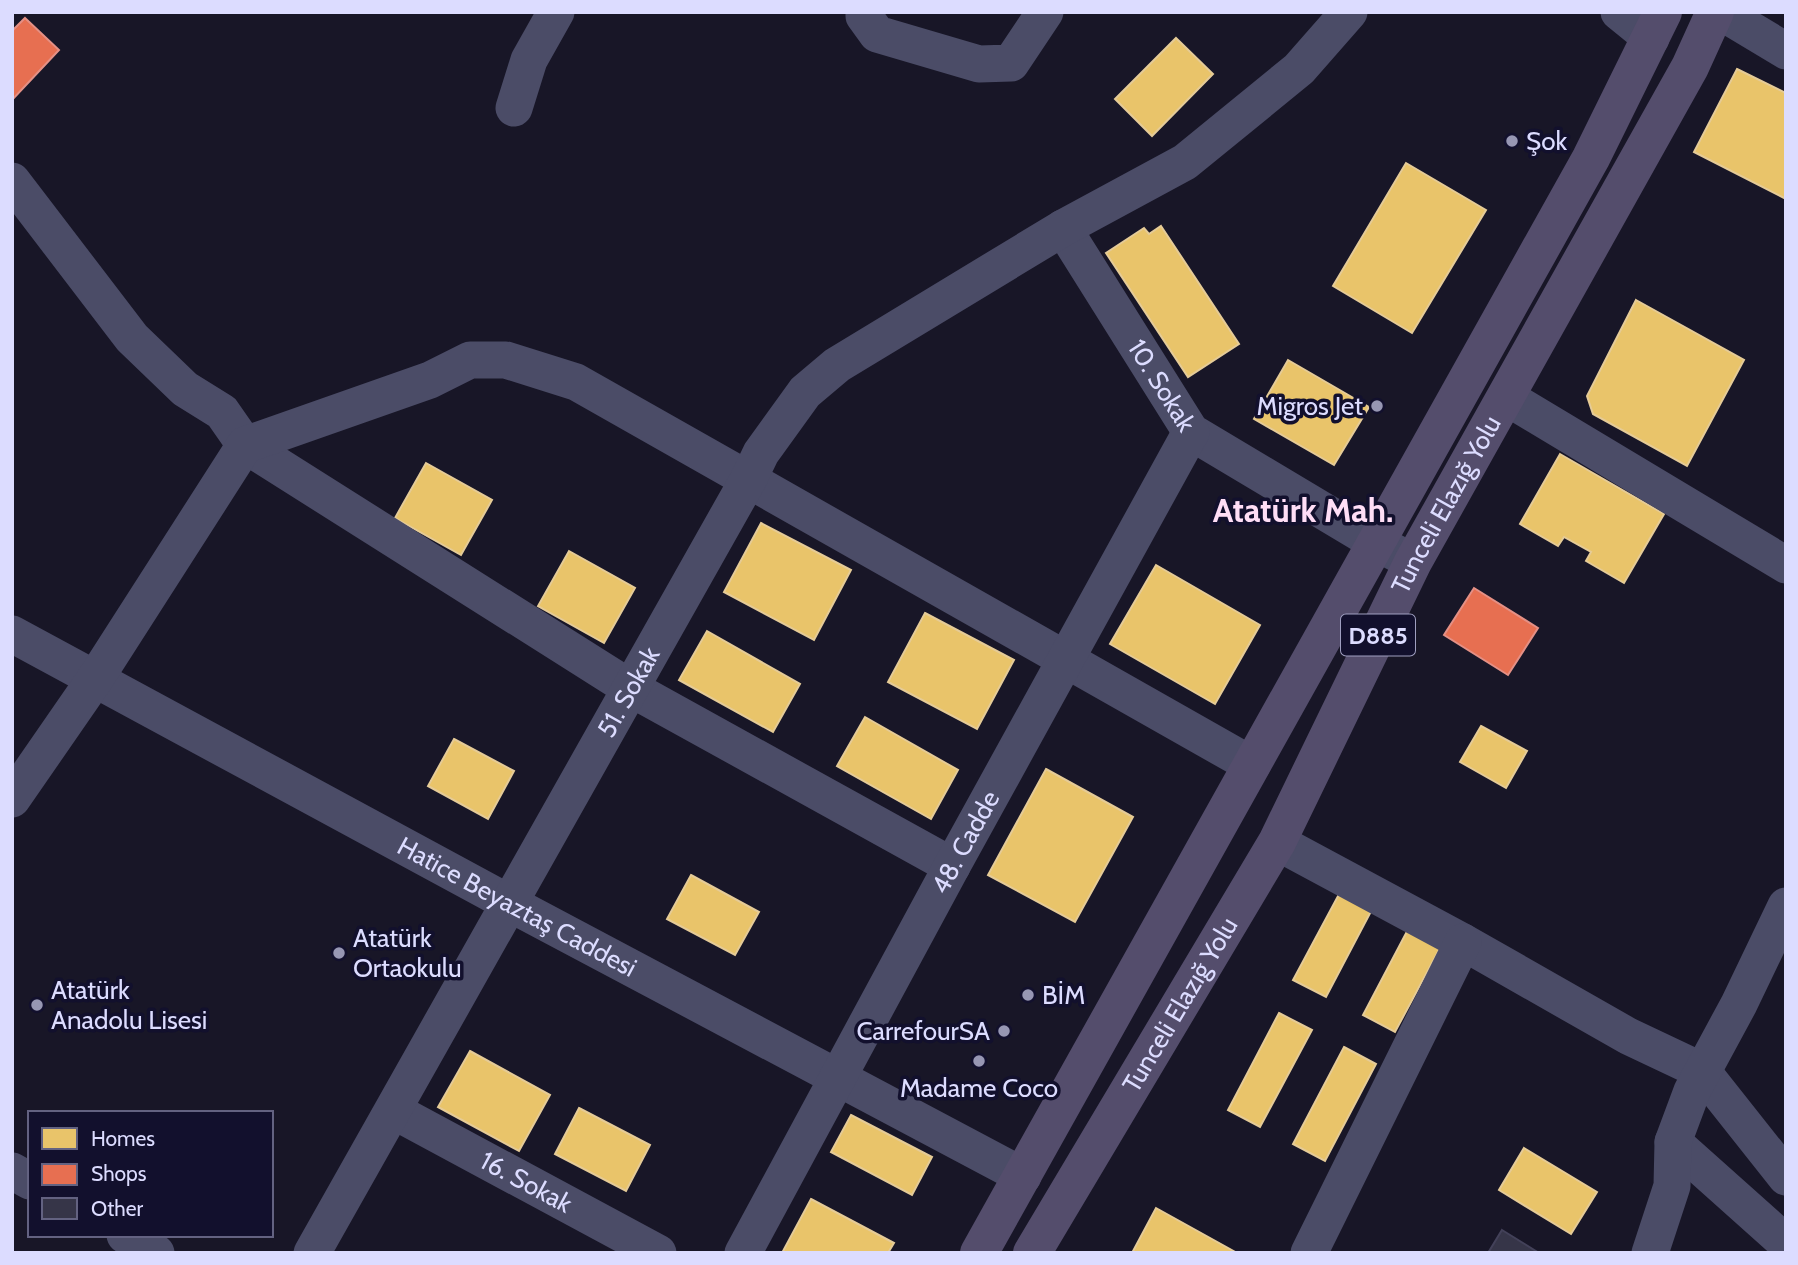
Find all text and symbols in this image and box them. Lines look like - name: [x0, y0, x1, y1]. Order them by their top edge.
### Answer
- place label: Şok: [1526, 125, 1567, 157]
- marker: Şok: [1504, 133, 1520, 149]
- street label: 10. Sokak: [1121, 334, 1203, 438]
- place label: Migros Jet: [1257, 390, 1363, 422]
- marker: Migros Jet: [1369, 398, 1385, 414]
- street label: Tunceli Elazığ Yolu: [1384, 410, 1508, 599]
- district label: Atatürk Mah.: [1213, 490, 1393, 530]
- road number: D885: [1341, 614, 1415, 656]
- street label: 51. Sokak: [590, 641, 667, 743]
- street label: 48. Cadde: [924, 785, 1006, 899]
- street label: Hatice Beyaztaş Caddesi: [392, 830, 642, 984]
- street label: Tunceli Elazığ Yolu: [1115, 911, 1245, 1098]
- place label: Atatürk Ortaokulu: [353, 922, 462, 984]
- marker: Atatürk Ortaokulu: [331, 945, 347, 961]
- place label: Atatürk Anadolu Lisesi: [51, 974, 207, 1036]
- place label: BİM: [1042, 979, 1085, 1011]
- marker: BİM: [1020, 987, 1036, 1003]
- marker: Atatürk Anadolu Lisesi: [29, 997, 45, 1013]
- place label: CarrefourSA: [856, 1015, 990, 1047]
- marker: CarrefourSA: [996, 1023, 1012, 1039]
- marker: Madame Coco: [971, 1053, 987, 1069]
- place label: Madame Coco: [900, 1072, 1058, 1104]
- legend: [28, 1111, 273, 1237]
- text: Homes: [91, 1126, 155, 1151]
- street label: 16. Sokak: [475, 1144, 578, 1220]
- text: Shops: [91, 1161, 147, 1186]
- text: Other: [91, 1196, 143, 1221]

